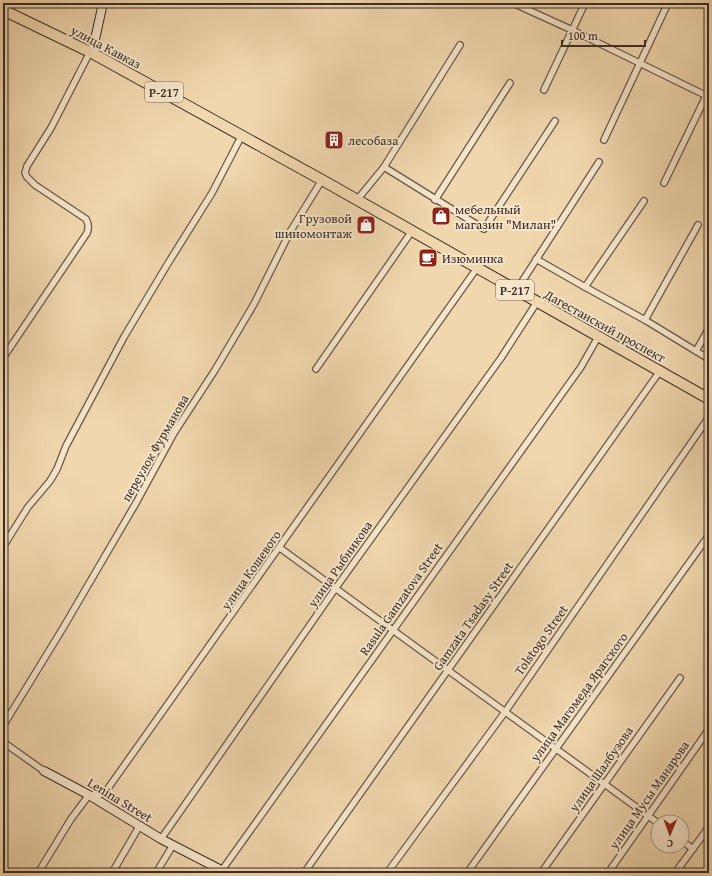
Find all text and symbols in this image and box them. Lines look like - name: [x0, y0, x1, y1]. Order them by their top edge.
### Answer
- street label: улица Кавказ: [67, 20, 145, 74]
- scale bar: [562, 22, 645, 48]
- text: 100 m: [568, 27, 598, 44]
- road number: Р-217: [145, 82, 183, 102]
- building icon: лесобаза: [323, 129, 345, 151]
- place label: лесобаза: [348, 131, 399, 150]
- place label: мебельный магазин "Милан": [455, 200, 556, 234]
- shop icon: мебельный магазин "Милан": [430, 205, 452, 227]
- place label: Грузовой шиномонтаж: [275, 209, 352, 243]
- shop icon: Грузовой шиномонтаж: [355, 214, 377, 236]
- cafe icon: Изюминка: [417, 247, 439, 269]
- place label: Изюминка: [442, 249, 504, 268]
- road number: Р-217: [496, 280, 534, 300]
- street label: Дагестанский проспект: [540, 284, 670, 368]
- street label: переулок Фурманова: [117, 390, 194, 505]
- street label: улица Рыбникова: [302, 516, 377, 612]
- street label: улица Кошевого: [216, 526, 286, 615]
- street label: Rasula Gamzatova Street: [355, 538, 447, 659]
- street label: Gamzata Tsadasy Street: [428, 557, 518, 674]
- street label: Tolstogo Street: [510, 601, 573, 679]
- street label: улица Магомеда Ярагского: [525, 628, 633, 766]
- street label: улица Шалбузова: [564, 722, 638, 816]
- street label: улица Мусы Манарова: [604, 736, 694, 854]
- street label: Lenina Street: [84, 773, 156, 827]
- north arrow: [650, 814, 690, 854]
- text: С: [667, 836, 673, 852]

